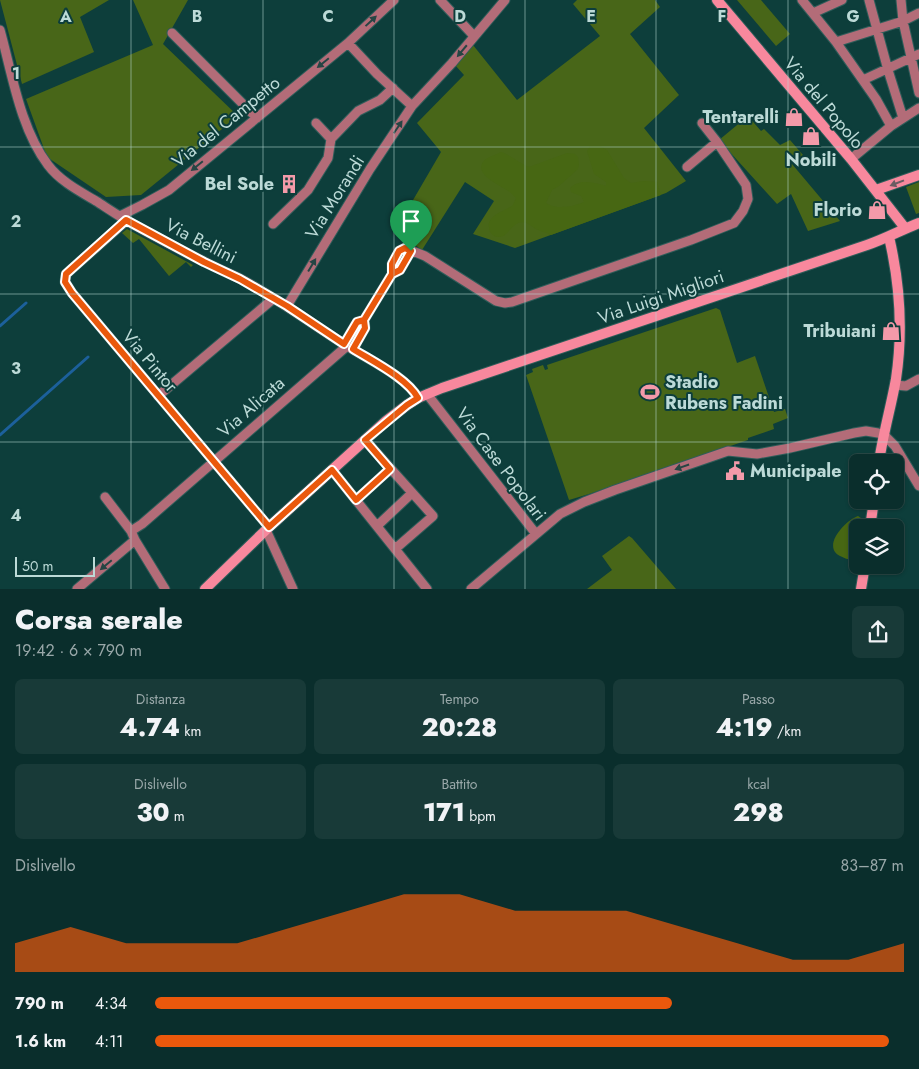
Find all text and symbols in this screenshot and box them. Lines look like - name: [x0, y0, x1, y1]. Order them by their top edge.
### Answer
- text: A: [59, 5, 72, 28]
- text: B: [192, 5, 202, 28]
- text: C: [322, 5, 334, 28]
- text: D: [454, 5, 466, 28]
- text: E: [586, 5, 596, 28]
- text: F: [718, 5, 726, 28]
- text: G: [846, 5, 860, 28]
- one-way arrow: [365, 15, 377, 27]
- one-way arrow: [457, 44, 468, 57]
- street label: Via del Popolo: [778, 51, 870, 155]
- one-way arrow: [317, 58, 330, 69]
- text: 1: [12, 62, 20, 85]
- street label: Via del Campetto: [166, 70, 286, 174]
- place label: Tentarelli: [702, 104, 779, 130]
- shop icon: Tentarelli: [783, 106, 805, 128]
- one-way arrow: [394, 120, 403, 134]
- shop icon: Nobili: [800, 125, 822, 147]
- place label: Nobili: [786, 147, 836, 173]
- street label: Via Morandi: [299, 150, 371, 244]
- one-way arrow: [191, 161, 204, 172]
- place label: Bel Sole: [204, 171, 274, 197]
- building icon: Bel Sole: [278, 173, 300, 195]
- one-way arrow: [890, 179, 905, 187]
- place label: Florio: [814, 197, 862, 223]
- shop icon: Florio: [866, 199, 888, 221]
- pin: [390, 200, 432, 251]
- icon: arrive: [397, 207, 425, 235]
- text: 2: [11, 210, 21, 233]
- street label: Via Bellini: [161, 212, 241, 270]
- one-way arrow: [308, 258, 317, 271]
- street label: Via Luigi Migliori: [594, 263, 728, 331]
- place label: Tribuiani: [804, 318, 876, 344]
- shop icon: Tribuiani: [880, 320, 902, 342]
- street label: Via Pintor: [116, 324, 185, 399]
- text: 3: [11, 357, 21, 380]
- place label: Stadio Rubens Fadini: [665, 369, 783, 416]
- street label: Via Alicata: [212, 370, 290, 444]
- sports icon: Stadio Rubens Fadini: [639, 381, 661, 403]
- street label: Via Case Popolari: [450, 402, 552, 526]
- map controls: [849, 454, 904, 574]
- button: locate: [849, 454, 904, 509]
- place label: Municipale: [750, 458, 842, 484]
- public building icon: Municipale: [724, 460, 746, 482]
- one-way arrow: [674, 463, 689, 471]
- text: 4: [10, 504, 22, 527]
- button: layers: [849, 519, 904, 574]
- scale bar: [15, 554, 95, 577]
- text: 50 m: [22, 556, 53, 576]
- one-way arrow: [100, 559, 113, 570]
- text: Corsa serale: [15, 599, 183, 640]
- button: share: [852, 606, 904, 658]
- text: 19:42 · 6 × 790 m: [15, 639, 142, 662]
- text: Distanza: [136, 689, 185, 709]
- text: Tempo: [440, 689, 479, 709]
- text: Passo: [742, 689, 775, 709]
- text: 4.74: [120, 709, 180, 745]
- text: 20:28: [422, 709, 497, 745]
- text: 4:19: [716, 709, 773, 745]
- text: km: [180, 721, 201, 741]
- text: /km: [773, 721, 801, 741]
- text: Dislivello: [134, 774, 187, 794]
- text: Battito: [442, 774, 477, 794]
- text: kcal: [747, 774, 770, 794]
- text: 30: [136, 794, 169, 830]
- text: 171: [423, 794, 465, 830]
- text: 298: [733, 794, 784, 830]
- text: m: [169, 806, 185, 826]
- text: bpm: [465, 806, 496, 826]
- text: Dislivello: [15, 854, 75, 877]
- text: 83–87 m: [841, 854, 904, 877]
- text: 790 m: [15, 992, 64, 1015]
- text: 4:34: [95, 992, 127, 1015]
- text: 1.6 km: [15, 1030, 66, 1053]
- text: 4:11: [95, 1030, 124, 1053]

